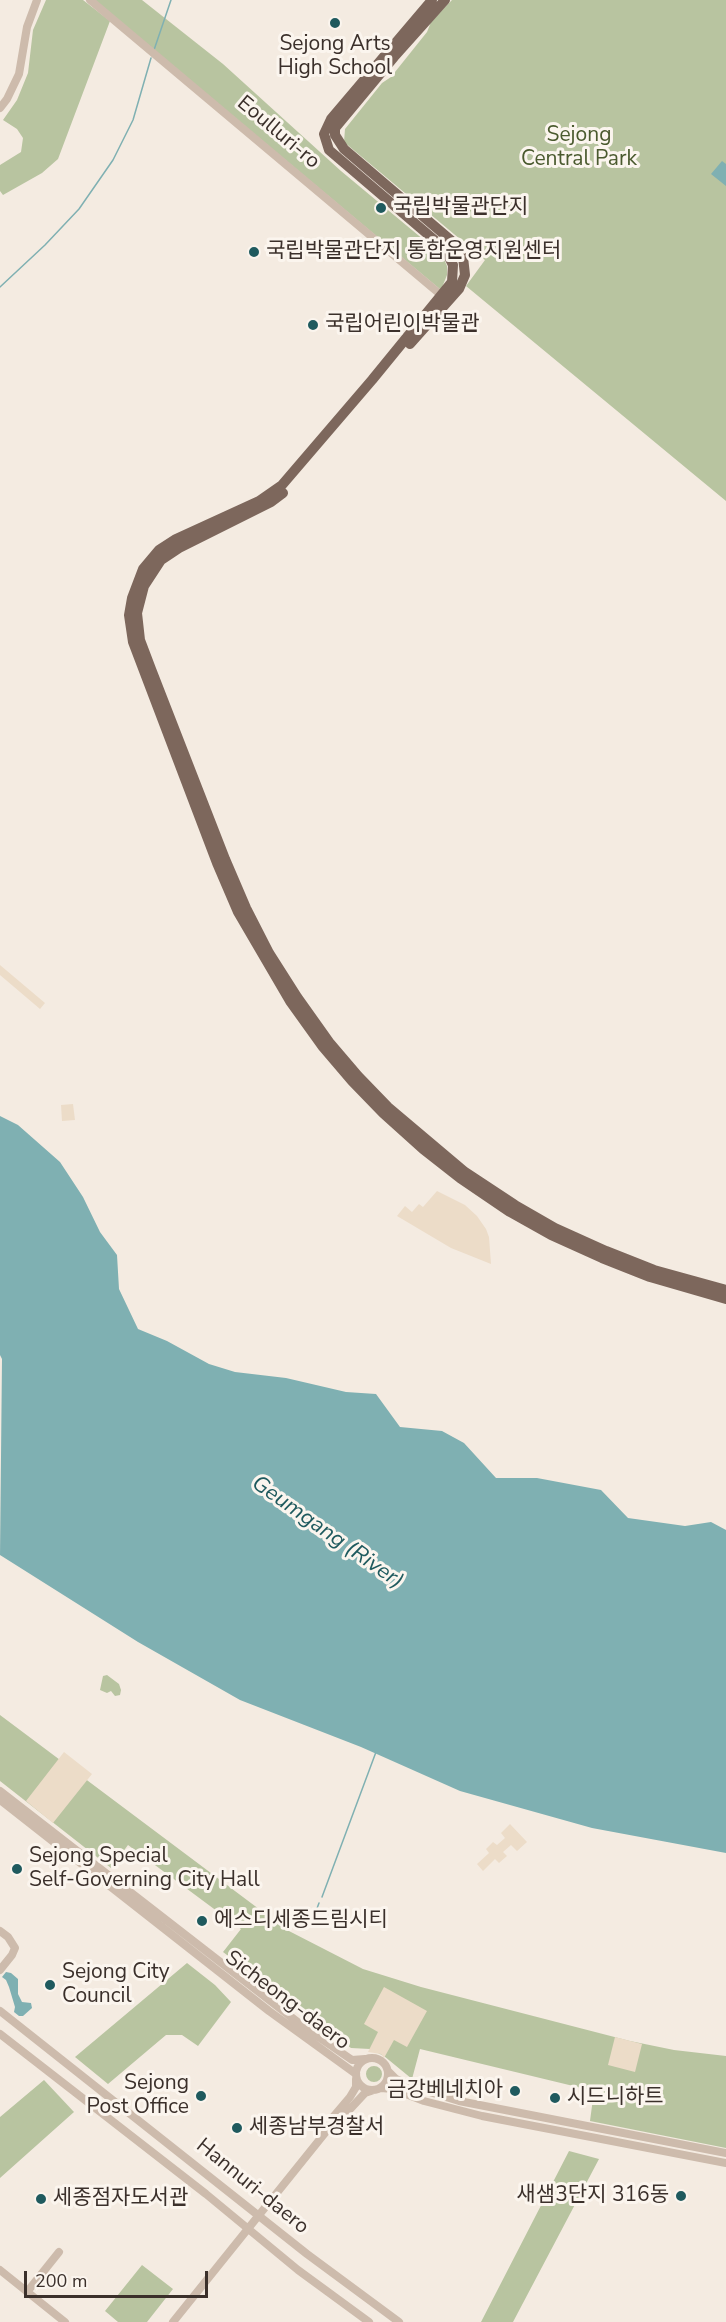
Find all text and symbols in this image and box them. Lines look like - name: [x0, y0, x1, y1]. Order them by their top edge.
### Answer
- marker: Sejong Arts High School: [328, 16, 342, 30]
- place label: Sejong Arts High School: [278, 32, 392, 82]
- street label: Eoulluri-ro: [232, 91, 324, 175]
- park label: Sejong Central Park: [521, 123, 637, 173]
- place label: 국립박물관단지: [393, 195, 528, 221]
- marker: 국립박물관단지: [374, 201, 388, 215]
- place label: 국립박물관단지 통합운영지원센터: [266, 239, 561, 265]
- marker: 국립박물관단지 통합운영지원센터: [247, 245, 261, 259]
- place label: 국립어린이박물관: [325, 312, 480, 338]
- marker: 국립어린이박물관: [306, 318, 320, 332]
- water label: Geumgang (River): [246, 1471, 408, 1595]
- place label: Sejong Special Self-Governing City Hall: [29, 1844, 260, 1894]
- marker: Sejong Special Self-Governing City Hall: [10, 1862, 24, 1876]
- place label: 에스디세종드림시티: [214, 1908, 388, 1934]
- marker: 에스디세종드림시티: [195, 1914, 209, 1928]
- street label: Sicheong-daero: [220, 1946, 354, 2056]
- place label: Sejong City Council: [62, 1960, 170, 2010]
- marker: Sejong City Council: [43, 1978, 57, 1992]
- place label: Sejong Post Office: [87, 2071, 189, 2121]
- place label: 금강베네치아: [387, 2078, 503, 2104]
- marker: 금강베네치아: [508, 2084, 522, 2098]
- place label: 시드니하트: [567, 2085, 664, 2111]
- marker: Sejong Post Office: [194, 2089, 208, 2103]
- marker: 시드니하트: [548, 2091, 562, 2105]
- place label: 세종남부경찰서: [249, 2115, 384, 2141]
- marker: 세종남부경찰서: [230, 2121, 244, 2135]
- street label: Hannuri-daero: [190, 2134, 314, 2240]
- place label: 새샘3단지 316동: [517, 2183, 669, 2209]
- place label: 세종점자도서관: [53, 2186, 188, 2212]
- marker: 새샘3단지 316동: [674, 2189, 688, 2203]
- marker: 세종점자도서관: [34, 2192, 48, 2206]
- scale bar: [27, 2259, 212, 2297]
- text: 200 m: [35, 2269, 87, 2293]

